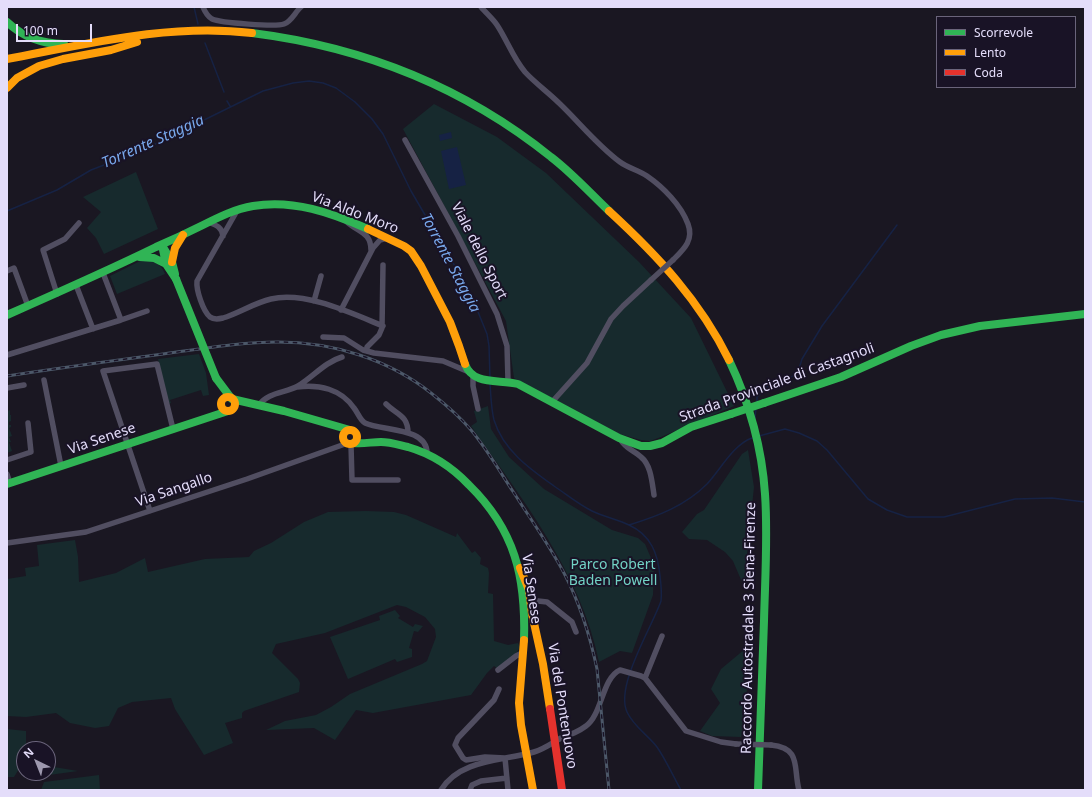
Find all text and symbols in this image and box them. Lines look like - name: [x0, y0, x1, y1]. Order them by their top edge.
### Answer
- scale bar: [18, 16, 94, 42]
- legend: [936, 16, 1076, 88]
- text: 100 m: [23, 22, 58, 39]
- text: Scorrevole: [974, 24, 1033, 41]
- text: Lento: [974, 44, 1006, 61]
- text: Coda: [974, 64, 1003, 81]
- water label: Torrente Staggia: [99, 111, 207, 173]
- street label: Via Aldo Moro: [309, 189, 401, 237]
- street label: Viale dello Sport: [447, 200, 511, 302]
- water label: Torrente Staggia: [416, 210, 484, 316]
- street label: Strada Provinciale di Castagnoli: [677, 340, 877, 426]
- street label: Via Senese: [66, 420, 138, 458]
- street label: Via Sangallo: [134, 469, 214, 511]
- street label: Raccordo Autostradale 3 Siena-Firenze: [738, 502, 760, 754]
- street label: Via Senese: [518, 553, 544, 625]
- park label: Parco Robert Baden Powell: [569, 557, 657, 590]
- street label: Via del Pontenuovo: [544, 642, 580, 770]
- north arrow: [16, 741, 56, 781]
- text: N: [20, 744, 37, 761]

